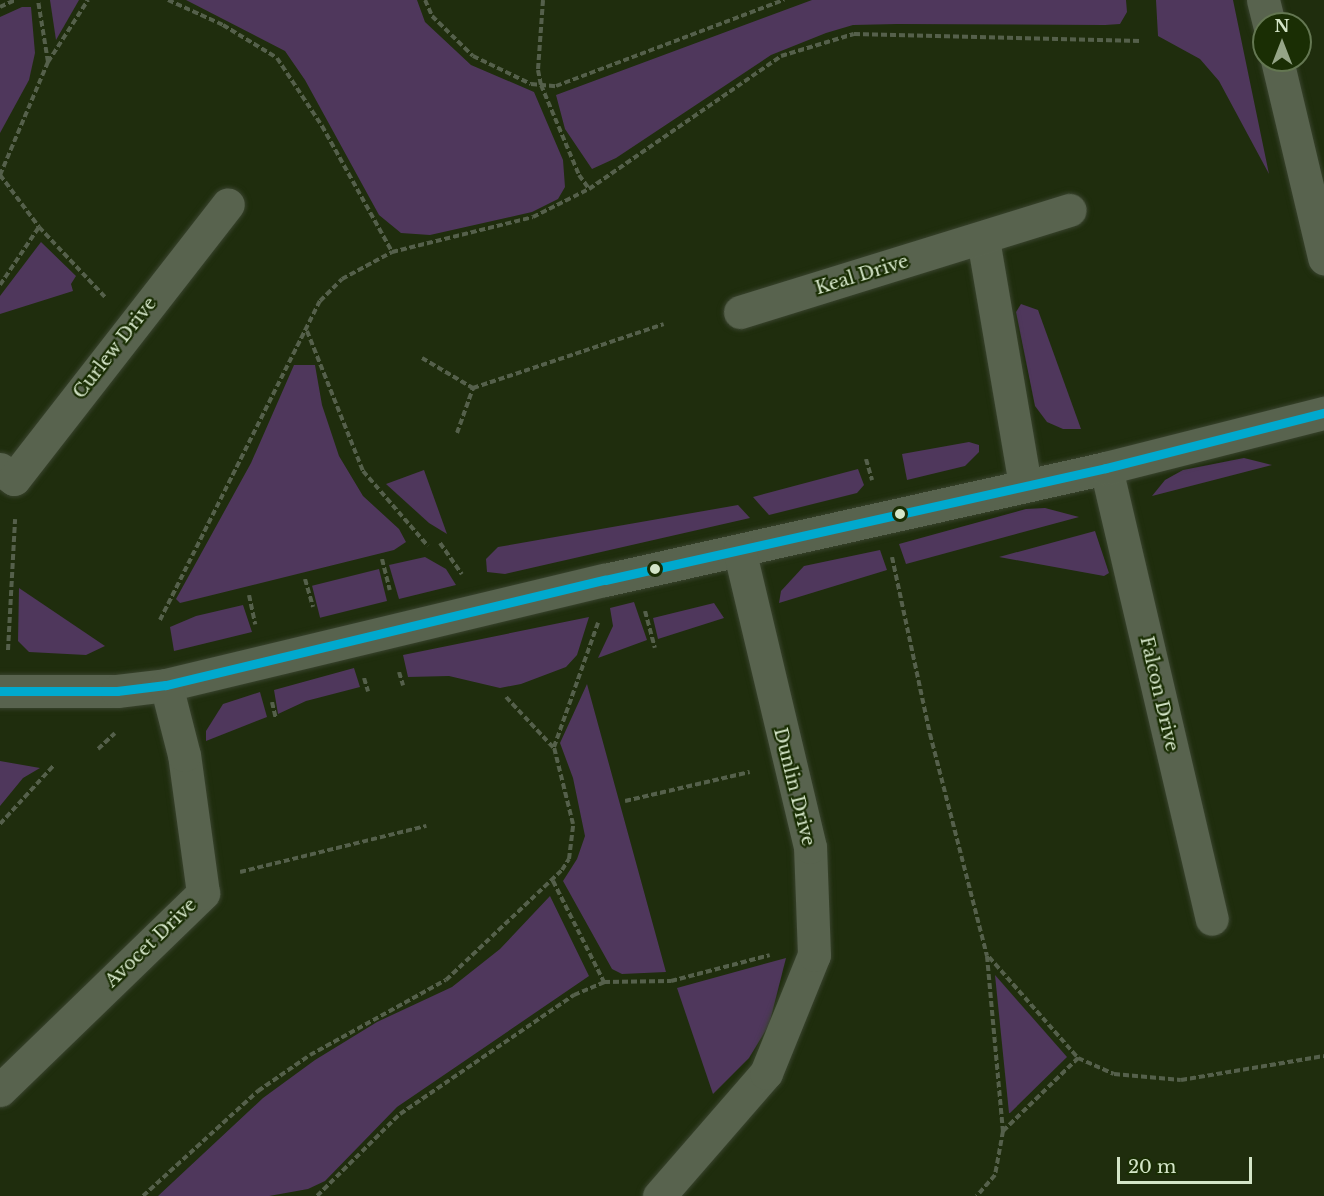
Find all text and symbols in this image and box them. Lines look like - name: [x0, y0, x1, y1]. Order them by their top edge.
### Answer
- north arrow: [1252, 12, 1312, 72]
- text: N: [1274, 16, 1290, 36]
- street label: Keal Drive: [813, 251, 911, 299]
- street label: Curlew Drive: [69, 293, 161, 403]
- unlabelled marker: [894, 508, 906, 520]
- unlabelled marker: [649, 563, 661, 575]
- street label: Falcon Drive: [1135, 634, 1183, 754]
- street label: Dunlin Drive: [769, 726, 819, 848]
- street label: Avocet Drive: [101, 894, 201, 992]
- scale bar: [1120, 1145, 1255, 1183]
- text: 20 m: [1128, 1156, 1176, 1178]

